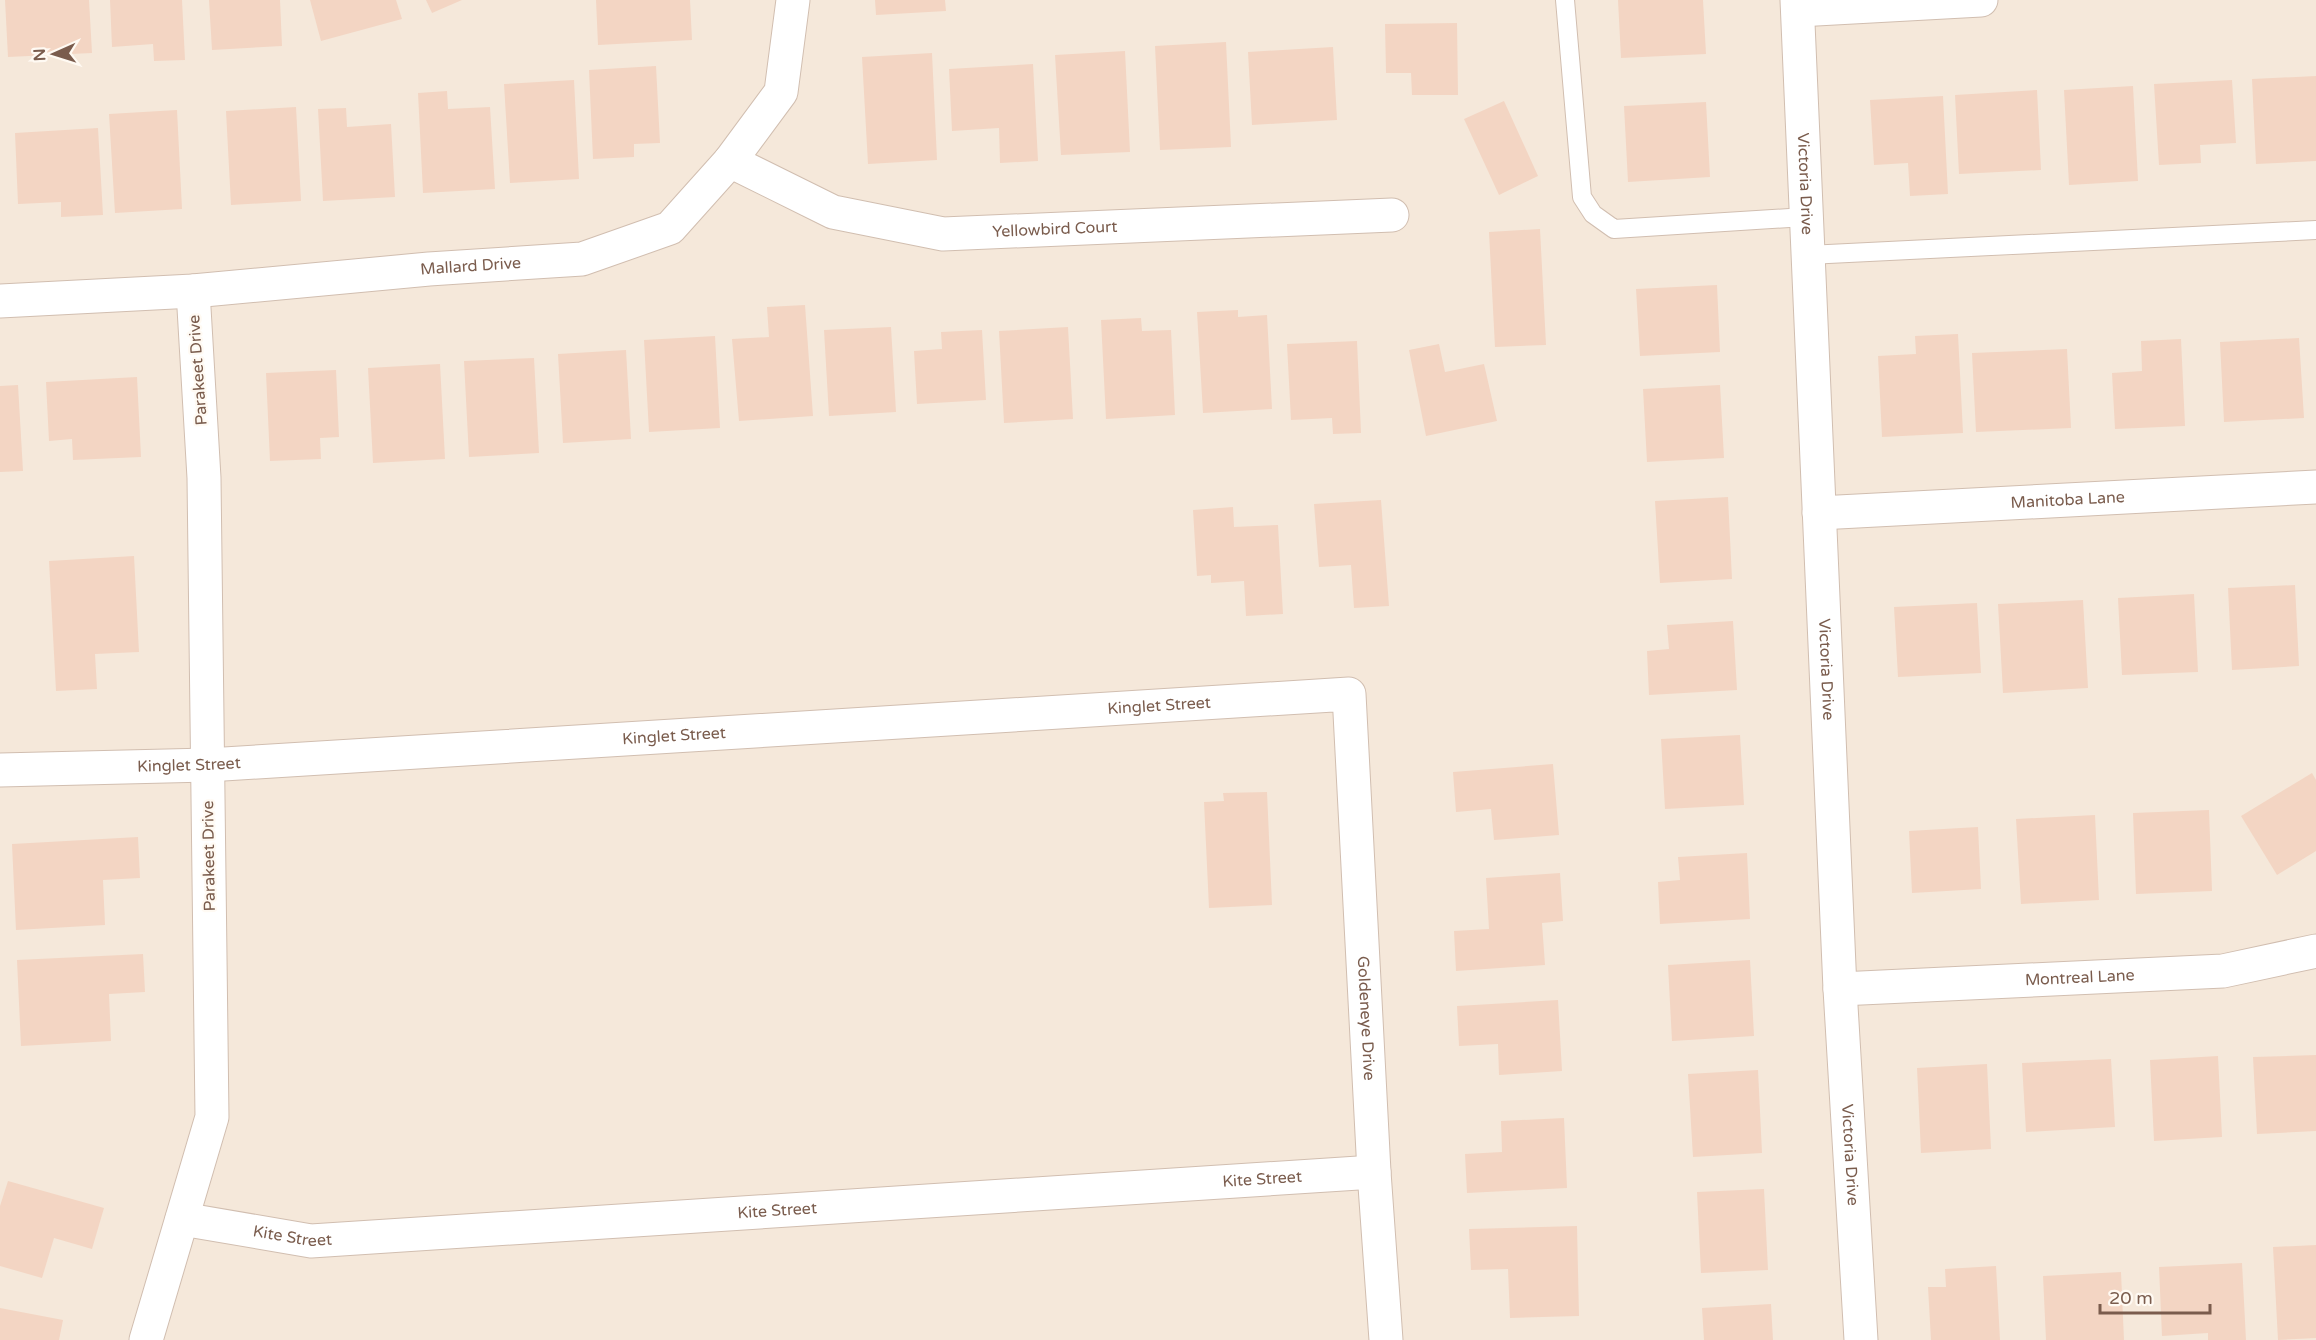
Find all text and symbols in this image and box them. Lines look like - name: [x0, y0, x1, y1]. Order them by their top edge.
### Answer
- north arrow: [24, 24, 84, 84]
- text: N: [30, 48, 50, 62]
- street label: Victoria Drive: [1793, 132, 1817, 235]
- street label: Yellowbird Court: [992, 217, 1118, 242]
- street label: Mallard Drive: [419, 253, 522, 280]
- street label: Parakeet Drive: [184, 314, 212, 426]
- street label: Manitoba Lane: [2010, 487, 2125, 513]
- street label: Victoria Drive: [1814, 618, 1838, 721]
- street label: Kinglet Street: [1107, 693, 1211, 719]
- street label: Kinglet Street: [622, 723, 726, 749]
- street label: Kinglet Street: [137, 753, 241, 777]
- street label: Parakeet Drive: [198, 800, 220, 912]
- street label: Goldeneye Drive: [1353, 955, 1379, 1081]
- street label: Montreal Lane: [2024, 965, 2135, 990]
- street label: Victoria Drive: [1837, 1103, 1863, 1206]
- street label: Kite Street: [1222, 1167, 1303, 1192]
- street label: Kite Street: [737, 1198, 818, 1223]
- street label: Kite Street: [251, 1221, 333, 1251]
- scale bar: [2100, 1277, 2210, 1315]
- text: 20 m: [2109, 1287, 2153, 1309]

